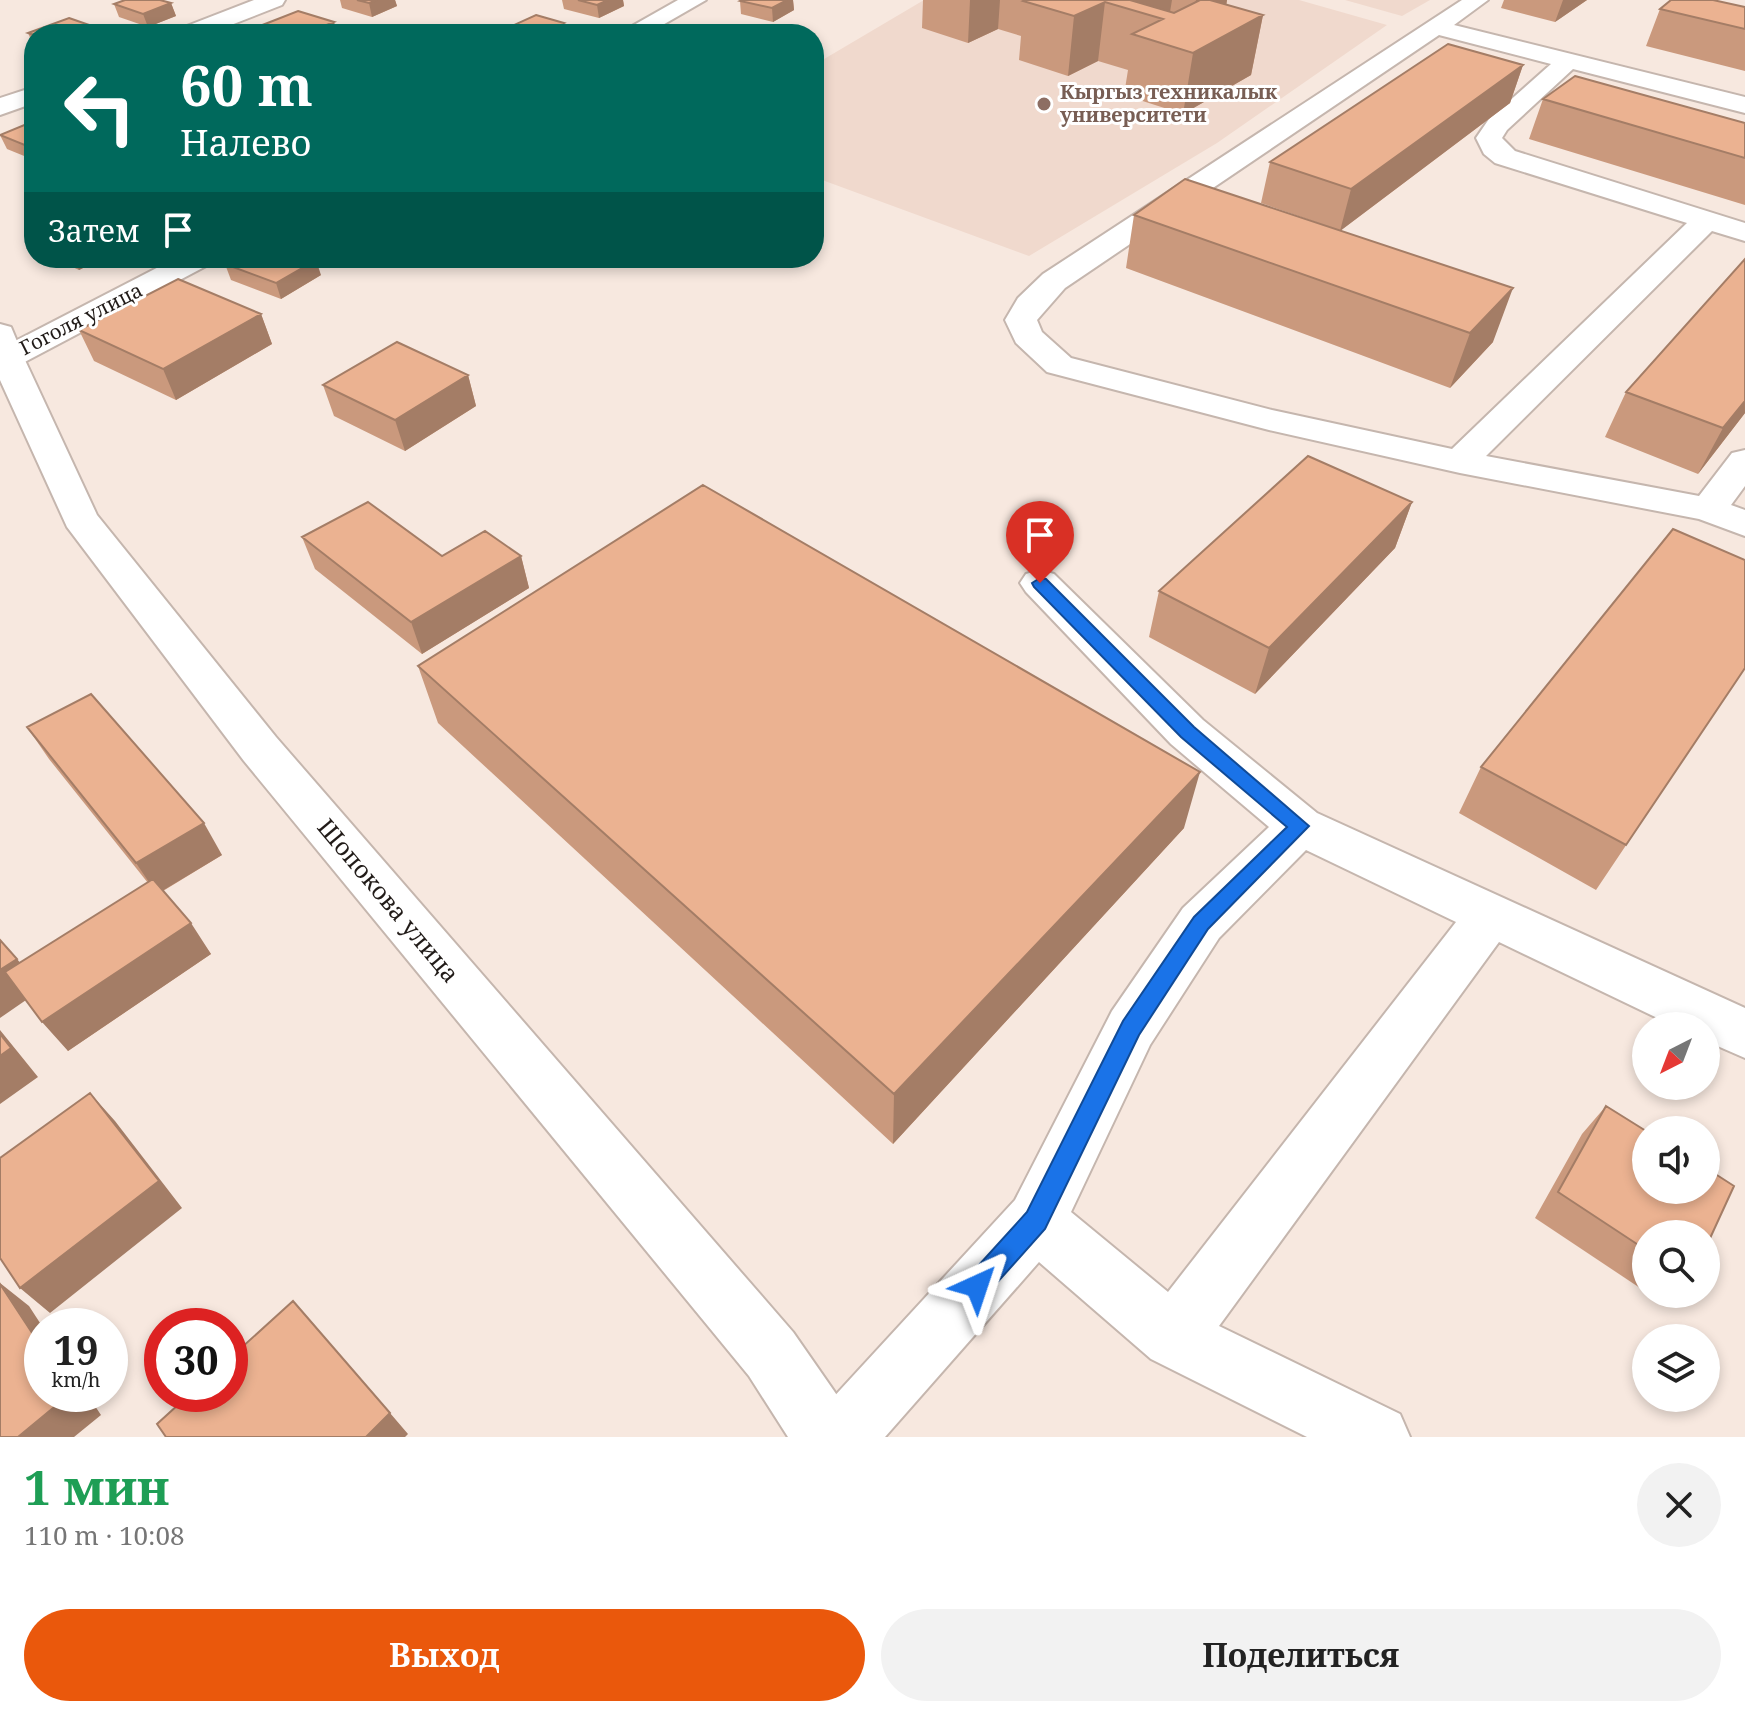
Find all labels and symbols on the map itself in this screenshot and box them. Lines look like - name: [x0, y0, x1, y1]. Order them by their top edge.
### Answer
- place label: Кыргыз техникалык университети: [1060, 78, 1278, 128]
- marker: Кыргыз техникалык университети: [1035, 95, 1053, 113]
- street label: Гоголя улица: [15, 276, 147, 361]
- pin: [1006, 501, 1074, 583]
- street label: Шопокова улица: [311, 811, 468, 989]
- north arrow: [1632, 1012, 1720, 1100]
- position arrow: [935, 1244, 1019, 1328]
- speed limit sign: 30: [144, 1308, 248, 1412]

